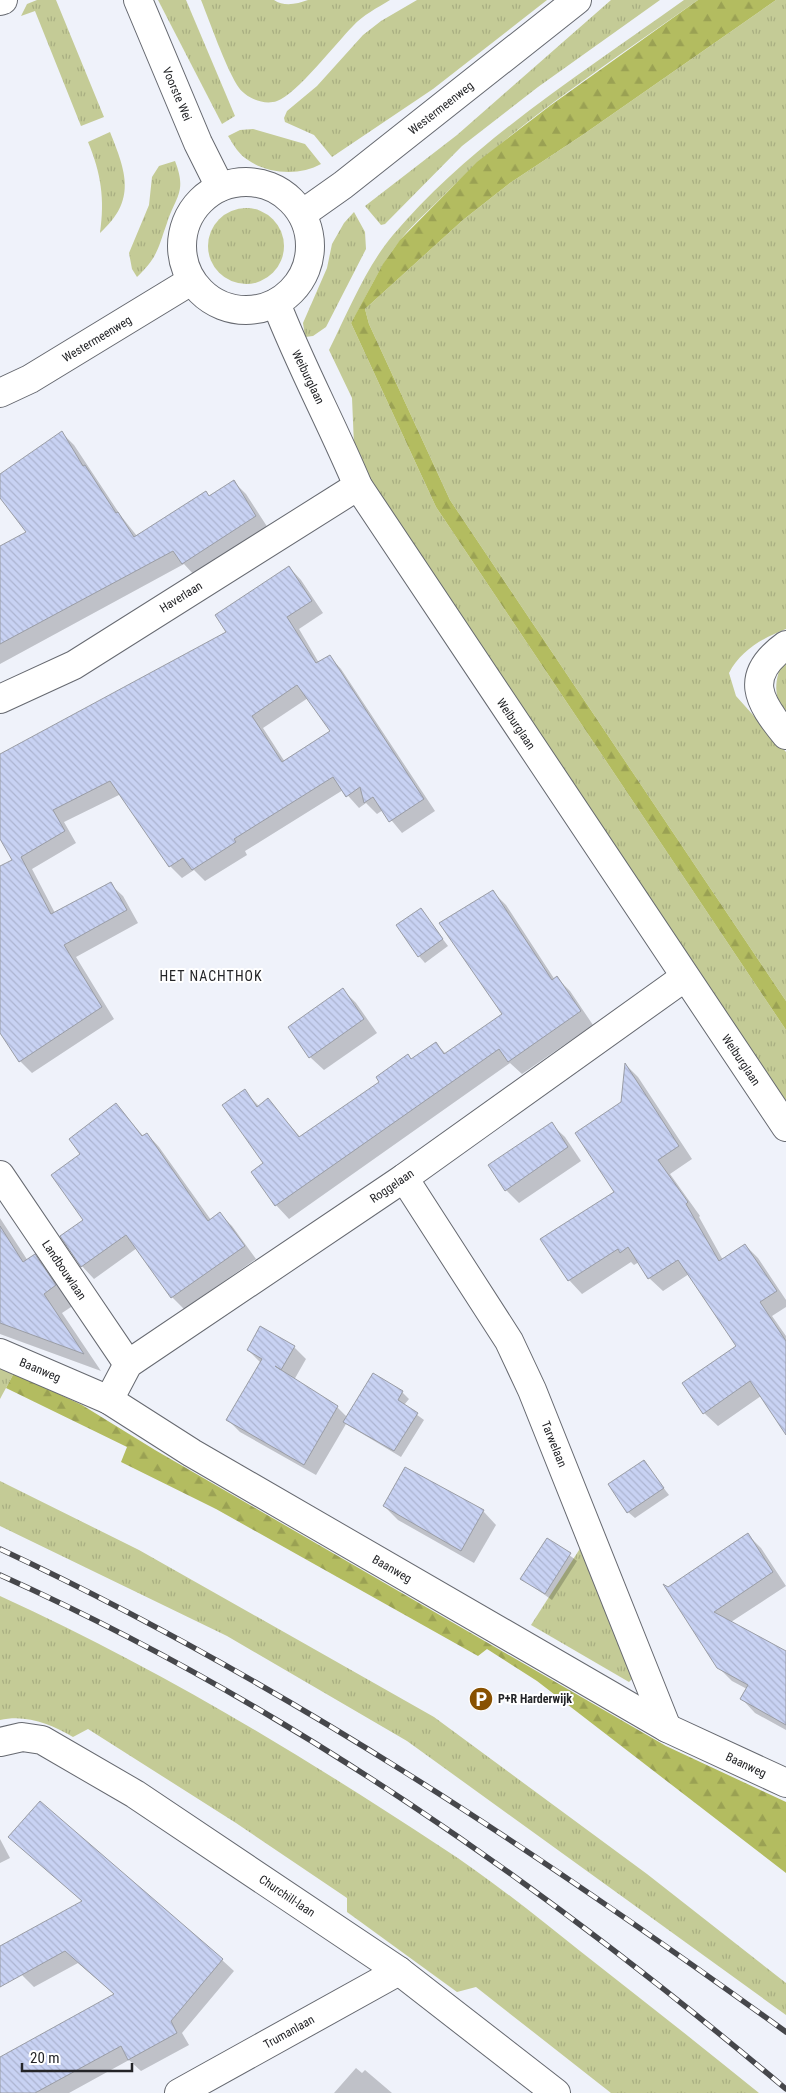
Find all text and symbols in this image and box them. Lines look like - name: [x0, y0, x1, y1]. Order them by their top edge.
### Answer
- street label: Voorste Wei: [159, 65, 195, 123]
- street label: Westermeenweg: [406, 78, 476, 138]
- street label: Westermeenweg: [60, 313, 134, 365]
- street label: Weiburglaan: [289, 348, 327, 407]
- street label: Haverlaan: [157, 578, 205, 616]
- street label: Weiburglaan: [494, 696, 538, 752]
- district label: HET NACHTHOK: [159, 968, 263, 984]
- street label: Weiburglaan: [719, 1032, 763, 1088]
- street label: Roggelaan: [367, 1166, 417, 1206]
- street label: Landbouwlaan: [39, 1238, 89, 1303]
- street label: Baanweg: [17, 1355, 63, 1385]
- street label: Tarwelaan: [538, 1419, 570, 1469]
- street label: Baanweg: [370, 1552, 414, 1586]
- parking icon: P+R Harderwijk: [468, 1686, 494, 1712]
- place label: P+R Harderwijk: [498, 1692, 572, 1706]
- street label: Baanweg: [723, 1750, 769, 1781]
- street label: Churchill-laan: [256, 1872, 318, 1920]
- street label: Trumanlaan: [261, 2012, 317, 2052]
- scale bar: [22, 2040, 132, 2072]
- text: 20 m: [30, 2049, 60, 2067]

